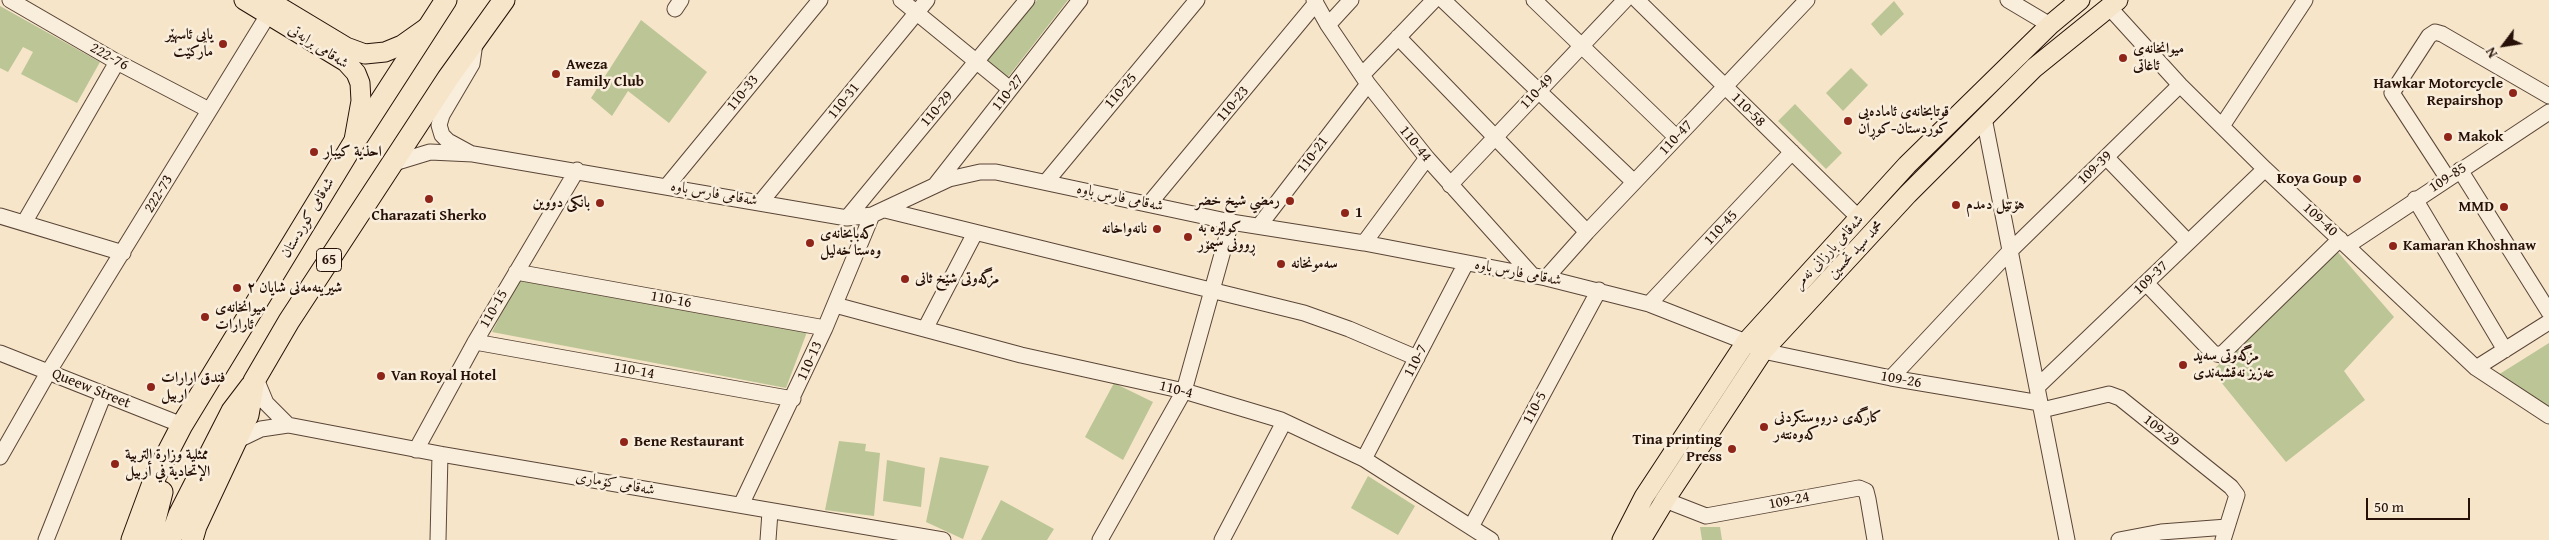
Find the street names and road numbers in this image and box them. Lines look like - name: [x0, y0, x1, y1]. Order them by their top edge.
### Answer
- street label: شەقامی برایەتی: [284, 21, 352, 73]
- street label: 222-76: [87, 39, 131, 75]
- street label: 110-25: [1101, 69, 1141, 113]
- street label: 110-33: [723, 71, 763, 115]
- street label: 110-27: [988, 71, 1028, 115]
- street label: 110-49: [1516, 71, 1558, 113]
- street label: 110-31: [824, 79, 864, 123]
- street label: 110-23: [1213, 82, 1253, 126]
- street label: 110-29: [917, 87, 957, 131]
- street label: 110-58: [1727, 89, 1769, 131]
- street label: 110-47: [1655, 117, 1697, 159]
- street label: 110-44: [1395, 122, 1435, 166]
- street label: 110-21: [1293, 133, 1333, 177]
- street label: 109-39: [2074, 147, 2116, 189]
- street label: 109-85: [2426, 159, 2470, 197]
- street label: 222-73: [141, 172, 177, 216]
- street label: شەقامی کوردستان: [277, 175, 339, 261]
- street label: شەقامی فارس باوە: [669, 177, 759, 211]
- street label: شەقامی فارس باوە: [1075, 180, 1165, 216]
- street label: 109-40: [2299, 199, 2341, 241]
- street label: 110-45: [1700, 207, 1742, 249]
- street label: شەقامی بارزانی نەمر: [1790, 211, 1868, 293]
- street label: محمد سید تحسین: [1824, 217, 1888, 283]
- road number: 65: [316, 248, 342, 272]
- street label: شەقامی فارس باوە: [1473, 256, 1563, 290]
- street label: 109-37: [2130, 257, 2172, 299]
- street label: 110-15: [476, 287, 512, 331]
- street label: 110-16: [649, 288, 693, 312]
- street label: 110-13: [793, 338, 827, 384]
- street label: 110-7: [1400, 342, 1432, 380]
- street label: 110-14: [612, 359, 656, 383]
- street label: Queew Street: [49, 365, 133, 413]
- street label: 109-26: [1879, 368, 1923, 392]
- street label: 110-4: [1157, 377, 1195, 403]
- street label: 110-5: [1519, 389, 1551, 427]
- street label: 109-29: [2139, 411, 2183, 451]
- street label: شەقامی کۆماری: [574, 468, 656, 500]
- street label: 109-24: [1767, 488, 1811, 514]

